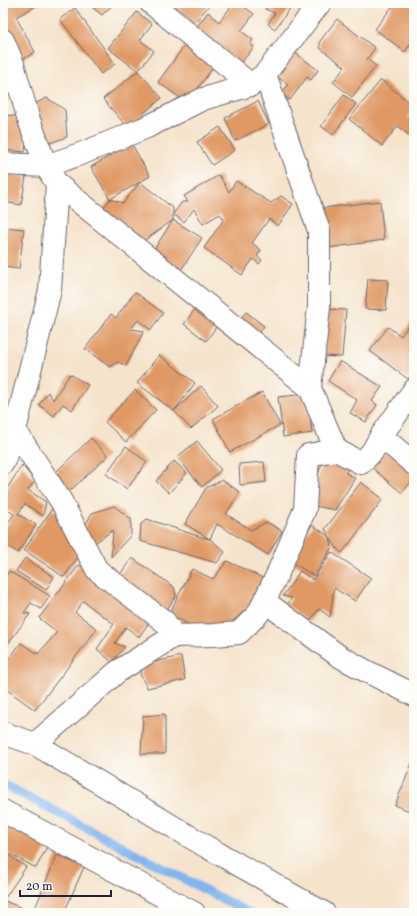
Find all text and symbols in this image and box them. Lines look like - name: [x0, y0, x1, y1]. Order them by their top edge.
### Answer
- scale bar: [20, 872, 111, 898]
- text: 20 m: [26, 879, 53, 895]

